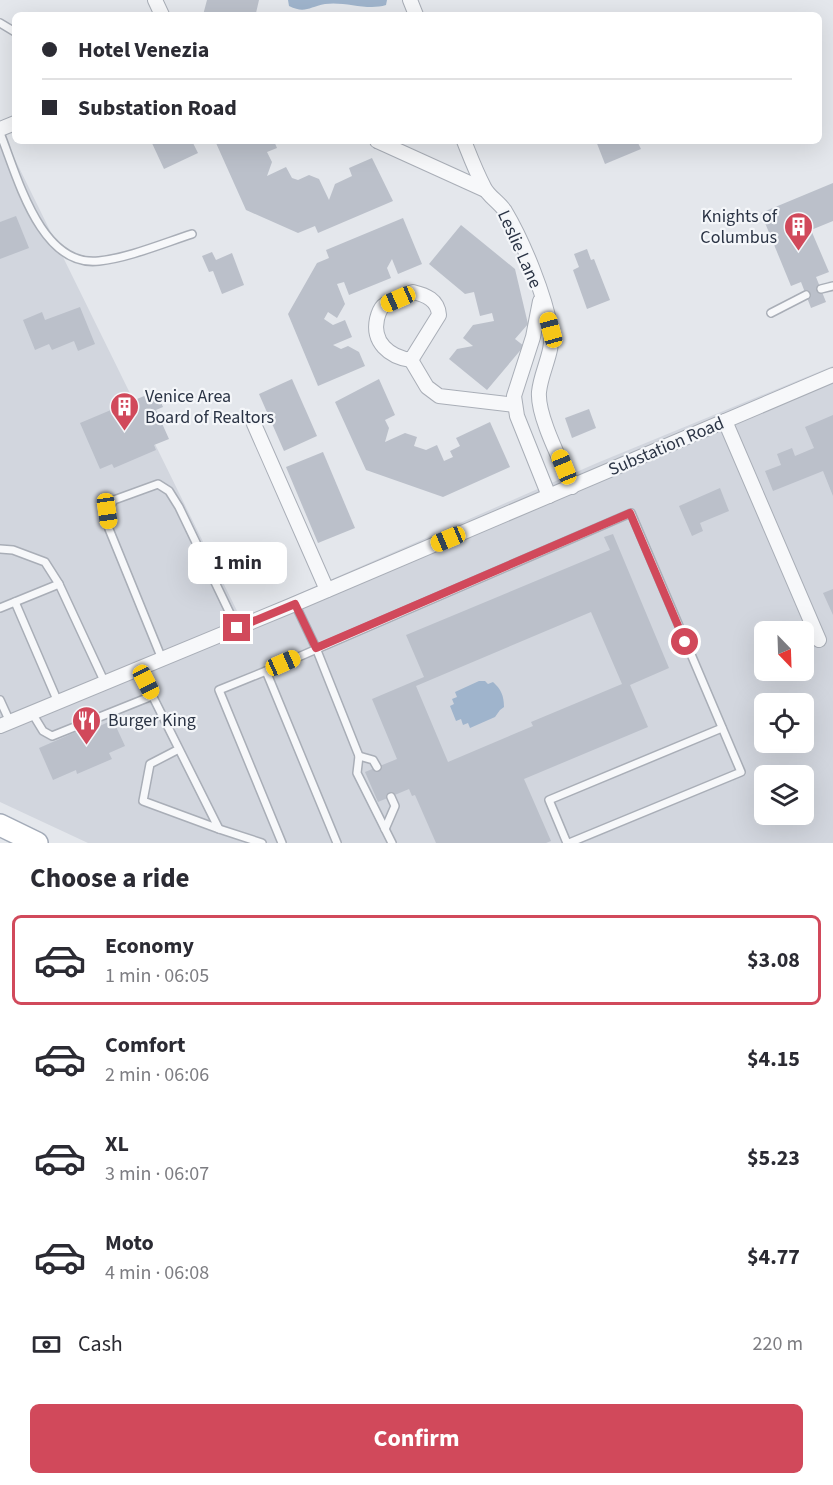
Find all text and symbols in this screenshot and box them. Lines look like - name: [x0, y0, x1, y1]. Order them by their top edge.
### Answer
- text: Hotel Venezia: [78, 34, 209, 66]
- text: Substation Road: [78, 92, 237, 124]
- place label: Knights of Columbus: [700, 204, 778, 250]
- street label: Leslie Lane: [491, 206, 548, 292]
- building icon: Knights of Columbus: [782, 210, 814, 252]
- car: [378, 283, 418, 315]
- car: [538, 310, 564, 350]
- place label: Venice Area Board of Realtors: [145, 384, 274, 430]
- building icon: Venice Area Board of Realtors: [108, 390, 140, 432]
- street label: Substation Road: [605, 411, 728, 482]
- car: [549, 447, 579, 487]
- car: [96, 492, 118, 530]
- car: [428, 524, 468, 554]
- callout: 1 min: [188, 541, 286, 583]
- text: 1 min: [213, 549, 262, 577]
- route end: [223, 614, 250, 641]
- north arrow: [754, 621, 814, 681]
- map controls: [754, 621, 814, 825]
- route start: [671, 628, 698, 655]
- car: [263, 647, 303, 679]
- car: [130, 662, 162, 702]
- button: locate: [754, 693, 814, 753]
- restaurant icon: Burger King: [71, 704, 103, 746]
- place label: Burger King: [108, 708, 196, 733]
- button: layers: [754, 765, 814, 825]
- text: Choose a ride: [30, 859, 190, 898]
- text: Economy: [105, 930, 194, 962]
- icon: car: [33, 933, 87, 987]
- text: $3.08: [747, 944, 800, 976]
- text: 1 min · 06:05: [105, 962, 209, 990]
- text: Comfort: [105, 1029, 186, 1061]
- icon: car: [33, 1032, 87, 1086]
- text: $4.15: [747, 1043, 800, 1075]
- text: 2 min · 06:06: [105, 1061, 209, 1089]
- text: XL: [105, 1128, 129, 1160]
- icon: car: [33, 1131, 87, 1185]
- text: $5.23: [747, 1142, 800, 1174]
- text: 3 min · 06:07: [105, 1160, 209, 1188]
- text: Moto: [105, 1227, 154, 1259]
- icon: car: [33, 1230, 87, 1284]
- text: $4.77: [747, 1241, 800, 1273]
- text: 4 min · 06:08: [105, 1259, 209, 1287]
- icon: cash: [30, 1328, 63, 1361]
- text: Cash: [78, 1328, 123, 1360]
- text: 220 m: [753, 1330, 803, 1358]
- button: Confirm: [30, 1404, 803, 1473]

